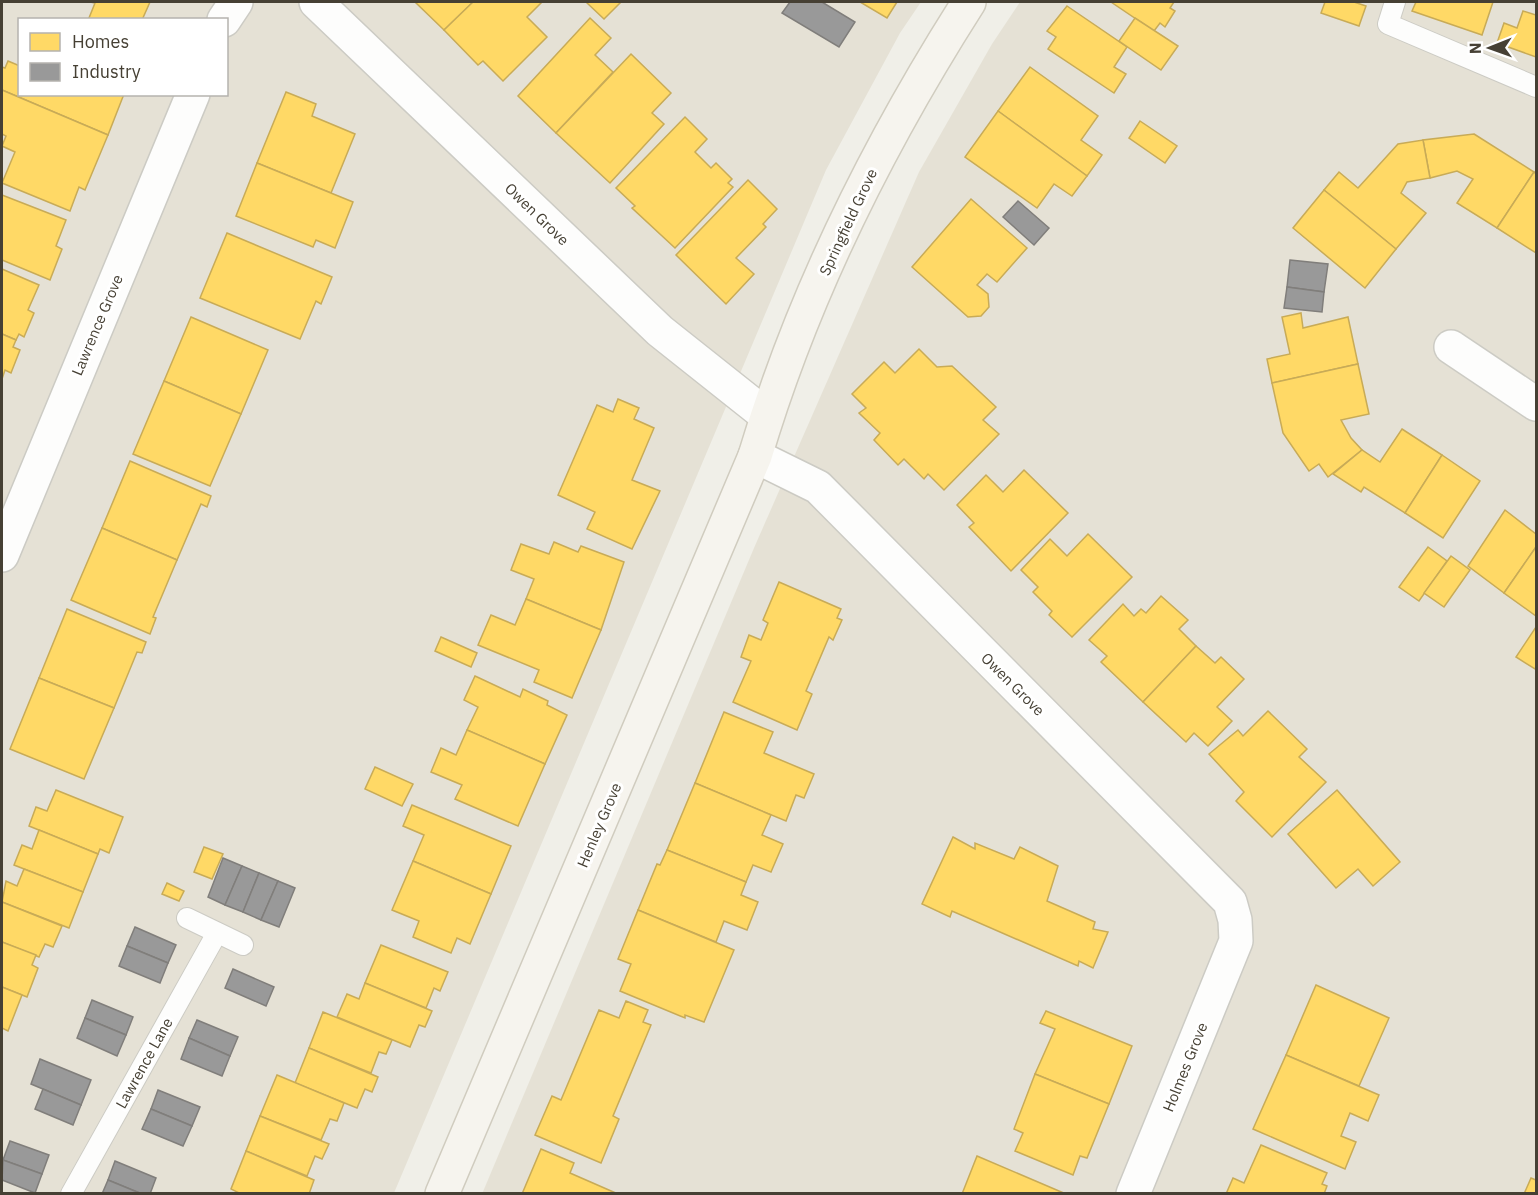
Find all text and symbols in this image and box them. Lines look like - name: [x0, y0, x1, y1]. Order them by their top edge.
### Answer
- legend: [18, 18, 228, 96]
- north arrow: [1460, 18, 1520, 78]
- text: Homes: [72, 30, 129, 53]
- text: N: [1465, 42, 1485, 54]
- text: Industry: [72, 60, 141, 83]
- street label: Springfield Grove: [815, 166, 881, 278]
- street label: Owen Grove: [501, 179, 573, 249]
- street label: Lawrence Grove: [67, 272, 127, 378]
- street label: Owen Grove: [977, 648, 1049, 720]
- street label: Henley Grove: [573, 780, 625, 870]
- street label: Lawrence Lane: [111, 1014, 177, 1112]
- street label: Holmes Grove: [1158, 1019, 1212, 1115]

